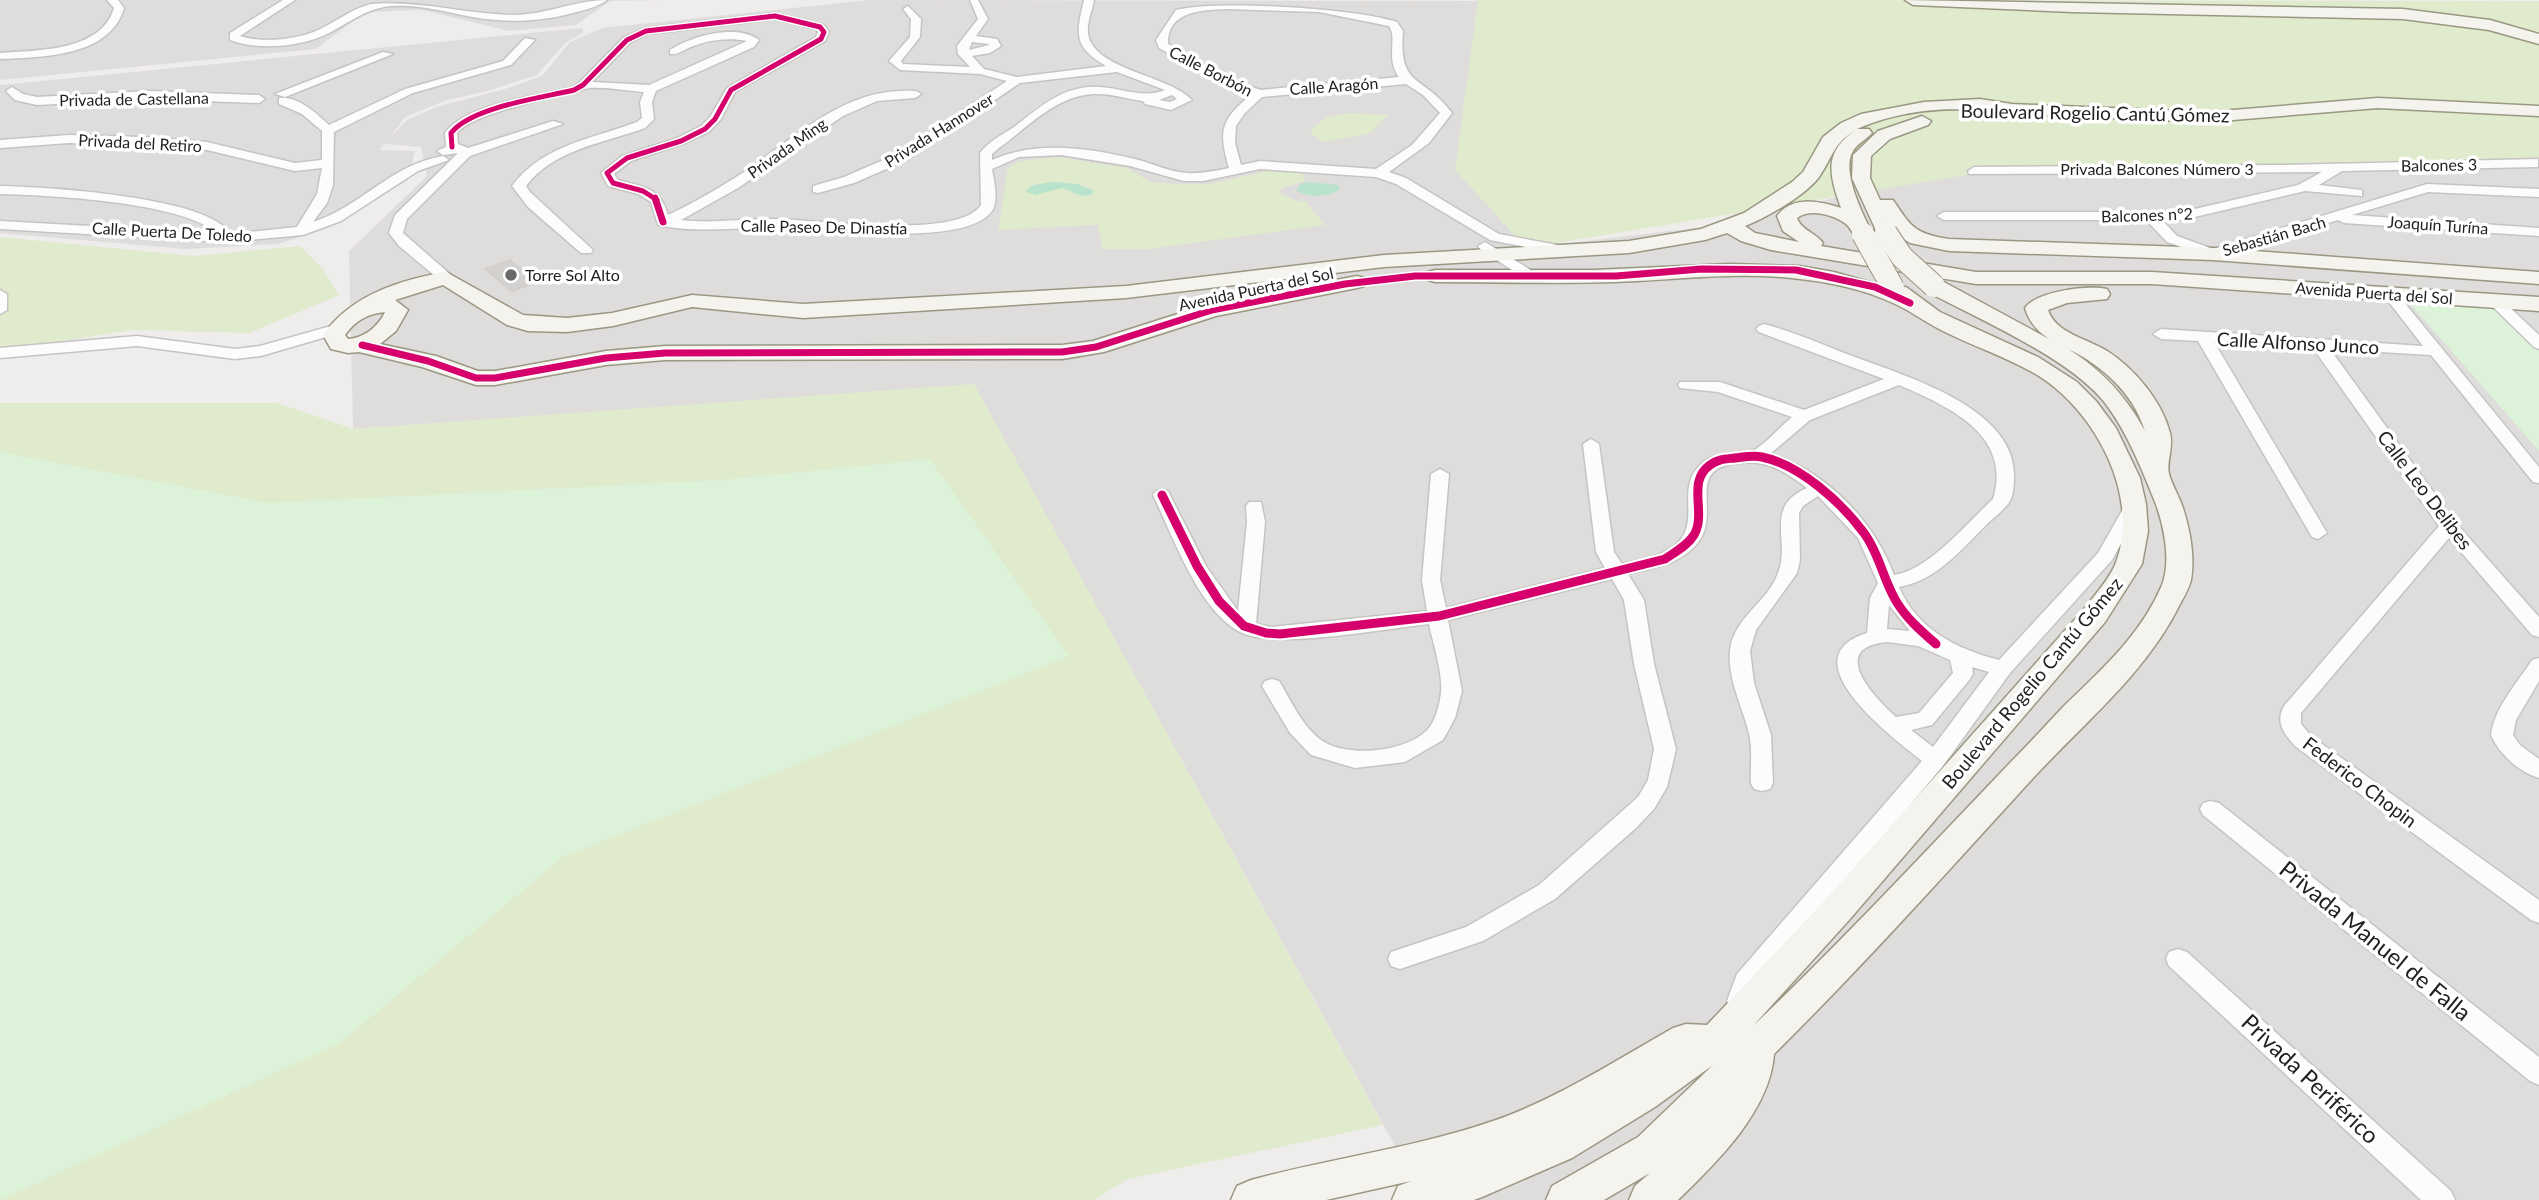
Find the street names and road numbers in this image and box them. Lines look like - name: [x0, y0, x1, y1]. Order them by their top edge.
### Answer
- street label: Calle Borbón: [1166, 41, 1256, 100]
- street label: Calle Aragón: [1289, 73, 1379, 98]
- street label: Privada de Castellana: [59, 88, 209, 109]
- street label: Privada Hannover: [881, 88, 997, 171]
- street label: Boulevard Rogelio Cantú Gómez: [1960, 99, 2230, 126]
- street label: Privada Ming: [744, 113, 830, 182]
- street label: Privada del Retiro: [78, 130, 202, 155]
- street label: Balcones 3: [2401, 154, 2477, 175]
- street label: Privada Balcones Número 3: [2060, 159, 2254, 178]
- street label: Balcones n°2: [2101, 203, 2193, 226]
- street label: Sebastián Bach: [2220, 212, 2328, 259]
- street label: Joaquín Turína: [2387, 212, 2489, 238]
- street label: Calle Paseo De Dinastía: [741, 216, 907, 237]
- street label: Calle Puerta De Toledo: [92, 218, 253, 245]
- street label: Avenida Puerta del Sol: [1177, 263, 1335, 314]
- street label: Avenida Puerta del Sol: [2295, 278, 2453, 307]
- street label: Calle Alfonso Junco: [2216, 327, 2380, 358]
- street label: Calle Leo Delibes: [2373, 426, 2478, 554]
- street label: Boulevard Rogelio Cantú Gómez: [1936, 572, 2127, 793]
- street label: Federico Chopin: [2299, 731, 2422, 832]
- street label: Privada Manuel de Falla: [2274, 854, 2477, 1026]
- street label: Privada Periférico: [2236, 1007, 2385, 1149]

